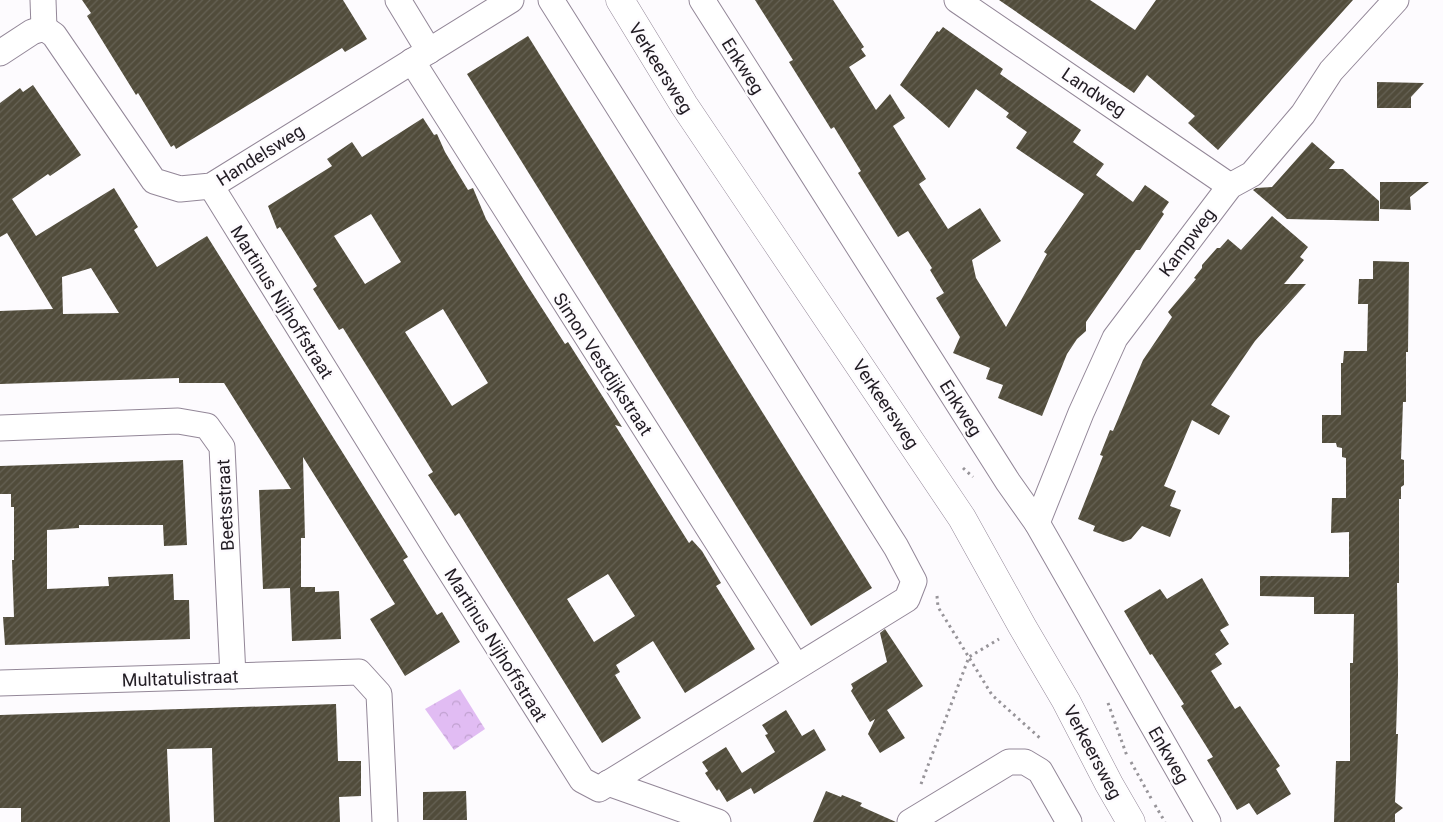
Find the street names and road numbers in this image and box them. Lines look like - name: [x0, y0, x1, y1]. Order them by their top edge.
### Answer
- street label: Verkeersweg: [625, 19, 697, 117]
- street label: Enkweg: [718, 34, 768, 98]
- street label: Landweg: [1058, 63, 1130, 121]
- street label: Handelsweg: [212, 120, 308, 190]
- street label: Kampweg: [1154, 204, 1220, 280]
- street label: Martinus Nijhoffstraat: [226, 222, 338, 383]
- street label: Simon Vestdijkstraat: [549, 289, 657, 439]
- street label: Verkeersweg: [848, 355, 924, 453]
- street label: Enkweg: [936, 376, 986, 440]
- street label: Beetsstraat: [212, 458, 238, 551]
- street label: Martinus Nijhoffstraat: [440, 565, 552, 726]
- street label: Multatulistraat: [121, 665, 239, 691]
- street label: Verkeersweg: [1059, 701, 1127, 803]
- street label: Enkweg: [1144, 723, 1194, 787]

